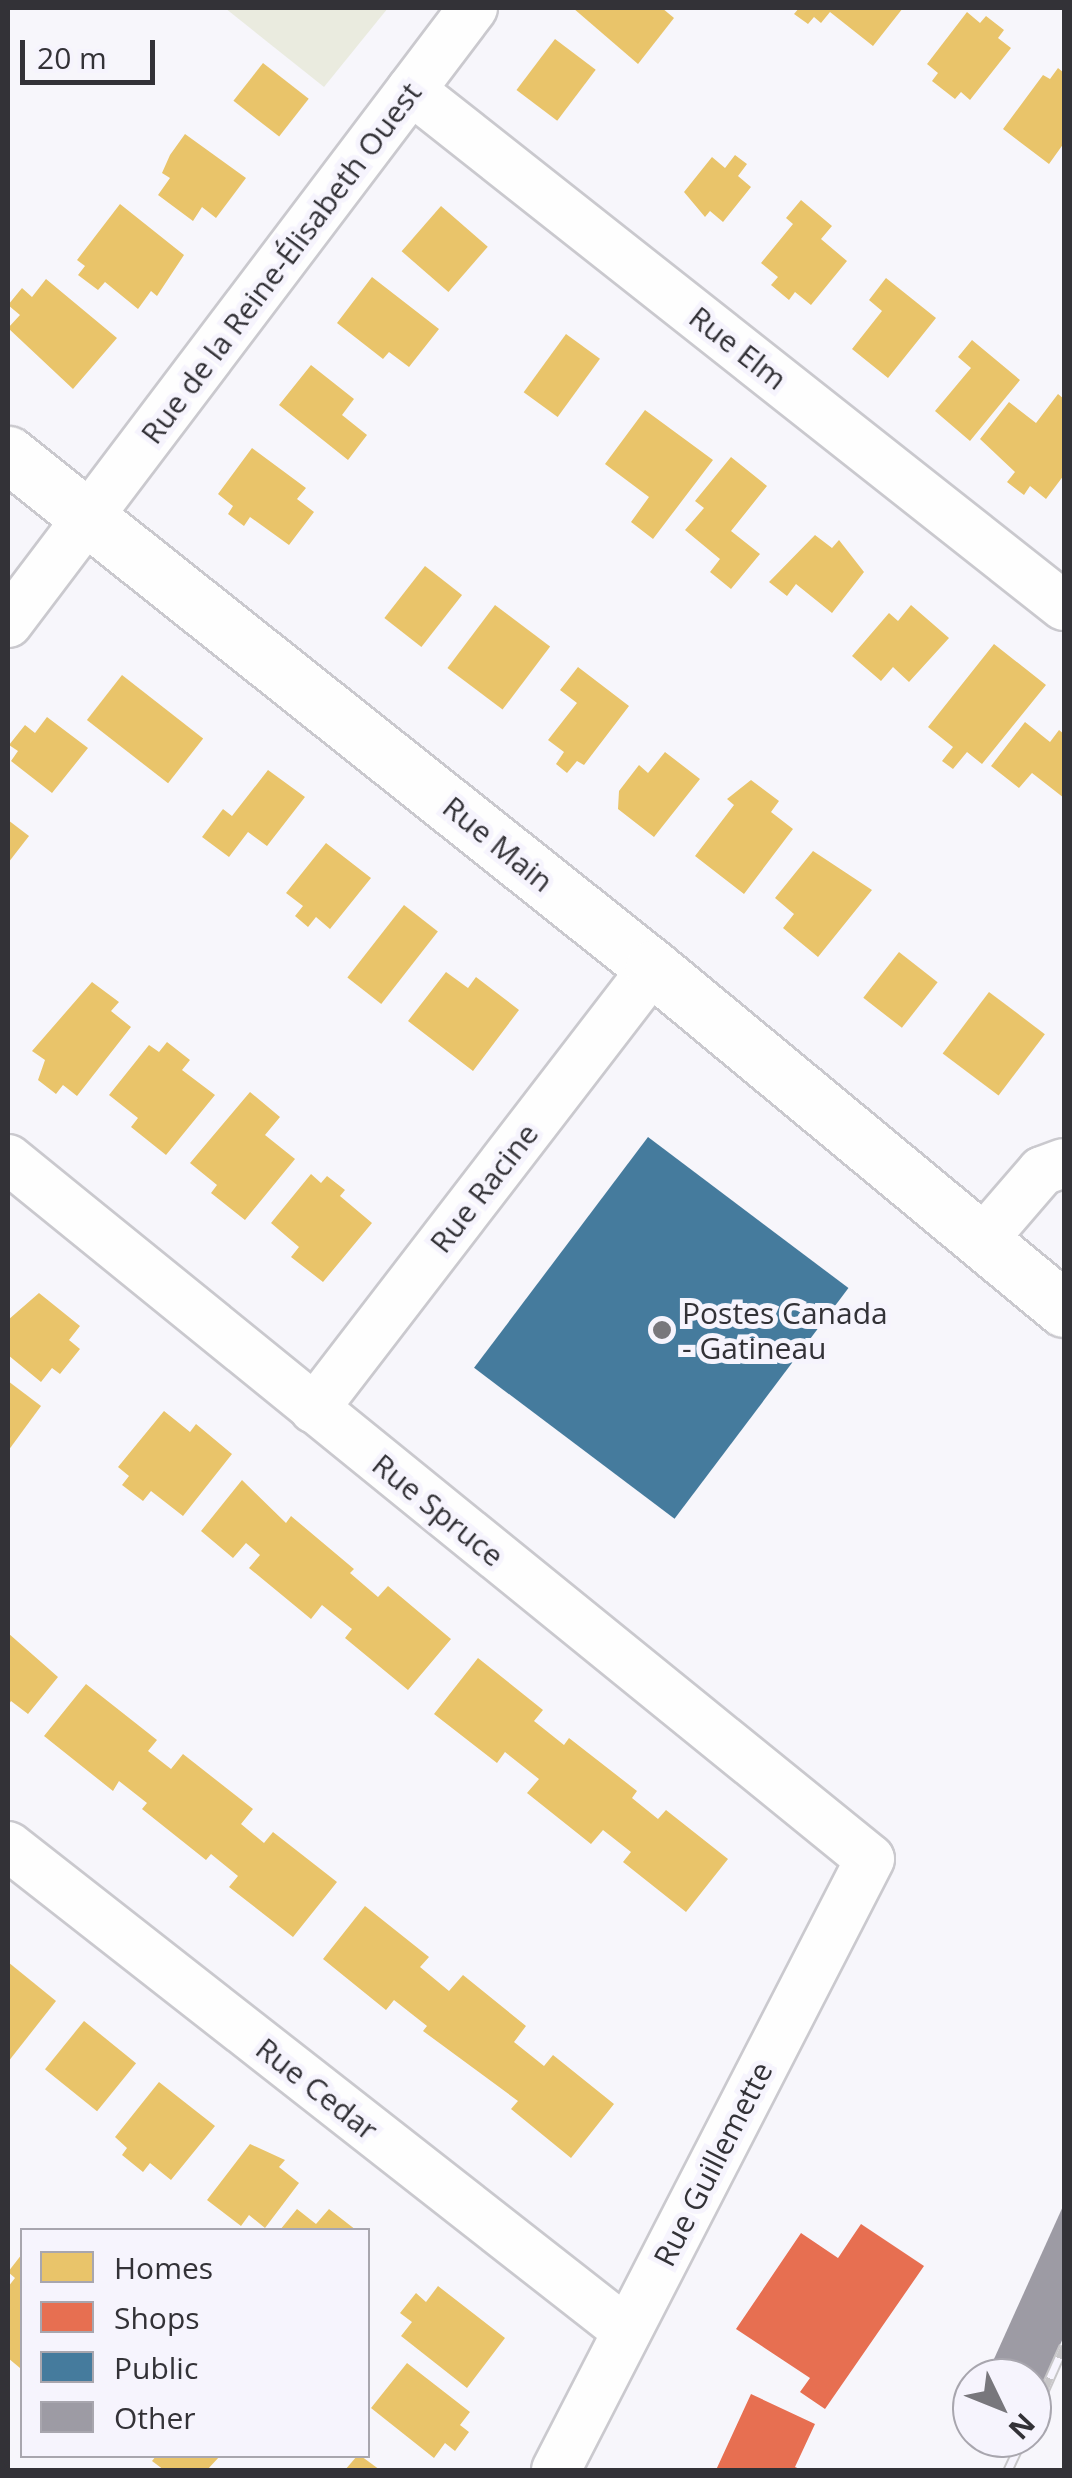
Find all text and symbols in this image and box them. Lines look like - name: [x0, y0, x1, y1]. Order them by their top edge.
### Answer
- scale bar: [25, 20, 160, 82]
- text: 20 m: [37, 37, 107, 78]
- street label: Rue de la Reine-Élisabeth Ouest: [133, 75, 429, 451]
- street label: Rue Elm: [682, 299, 794, 397]
- street label: Rue Main: [436, 789, 560, 899]
- street label: Rue Racine: [422, 1116, 546, 1260]
- place label: Postes Canada - Gatineau: [682, 1295, 888, 1366]
- marker: Postes Canada - Gatineau: [651, 1319, 673, 1341]
- street label: Rue Spruce: [365, 1446, 511, 1574]
- street label: Rue Cedar: [249, 2030, 385, 2148]
- street label: Rue Guillemette: [646, 2056, 780, 2272]
- legend: [20, 2228, 370, 2458]
- text: Homes: [114, 2247, 213, 2288]
- text: Shops: [114, 2297, 200, 2338]
- text: Public: [114, 2347, 198, 2388]
- north arrow: [952, 2358, 1052, 2458]
- text: Other: [114, 2397, 196, 2438]
- text: N: [1001, 2406, 1044, 2448]

